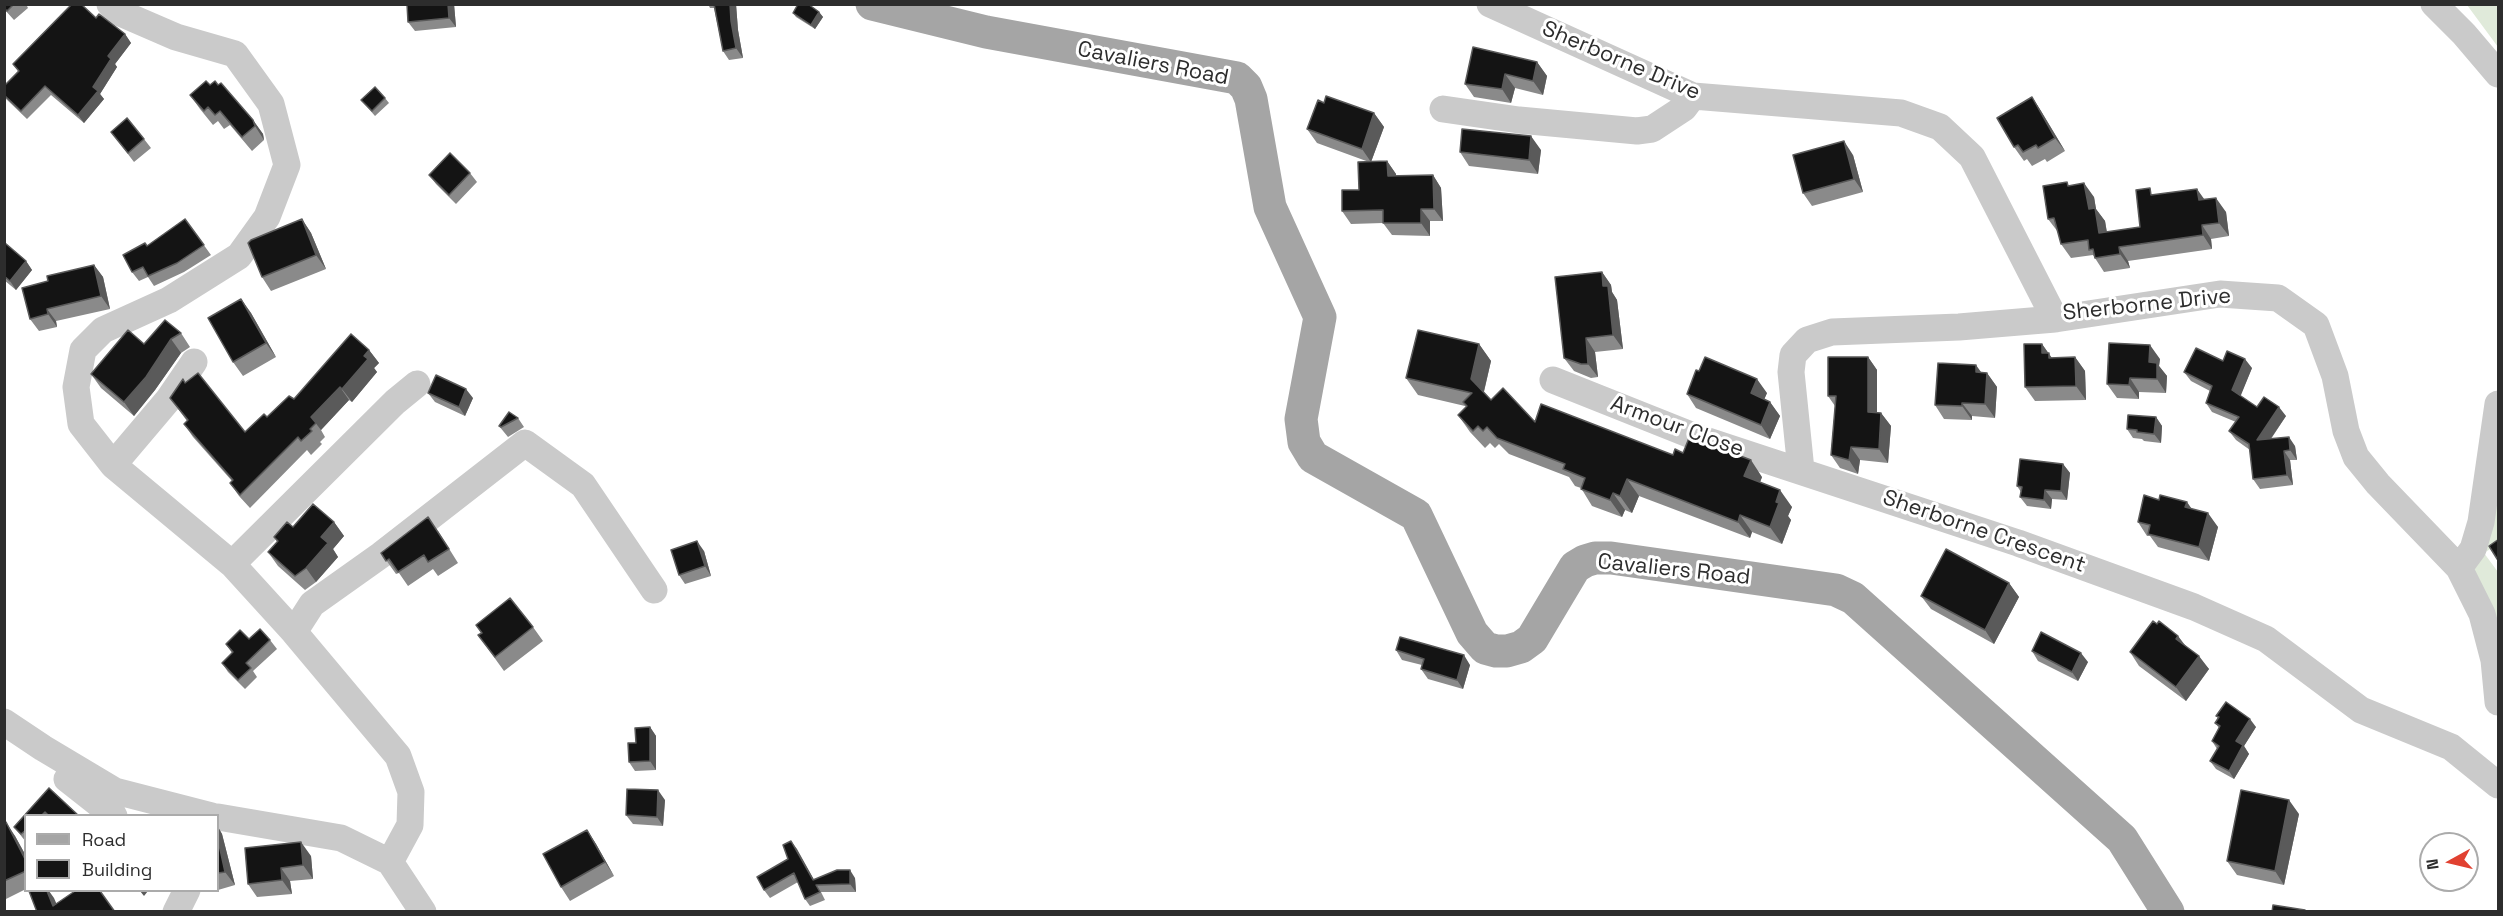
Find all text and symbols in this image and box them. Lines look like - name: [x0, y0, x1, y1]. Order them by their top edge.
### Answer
- street label: Sherborne Drive: [1538, 16, 1704, 106]
- street label: Cavaliers Road: [1075, 36, 1231, 92]
- street label: Sherborne Drive: [2061, 283, 2233, 327]
- street label: Armour Close: [1607, 391, 1747, 463]
- street label: Sherborne Crescent: [1879, 485, 2089, 579]
- street label: Cavaliers Road: [1596, 549, 1752, 591]
- legend: [24, 814, 219, 892]
- text: Road: [82, 828, 126, 851]
- north arrow: [2419, 832, 2479, 892]
- text: Building: [82, 858, 152, 881]
- text: N: [2422, 858, 2444, 871]

